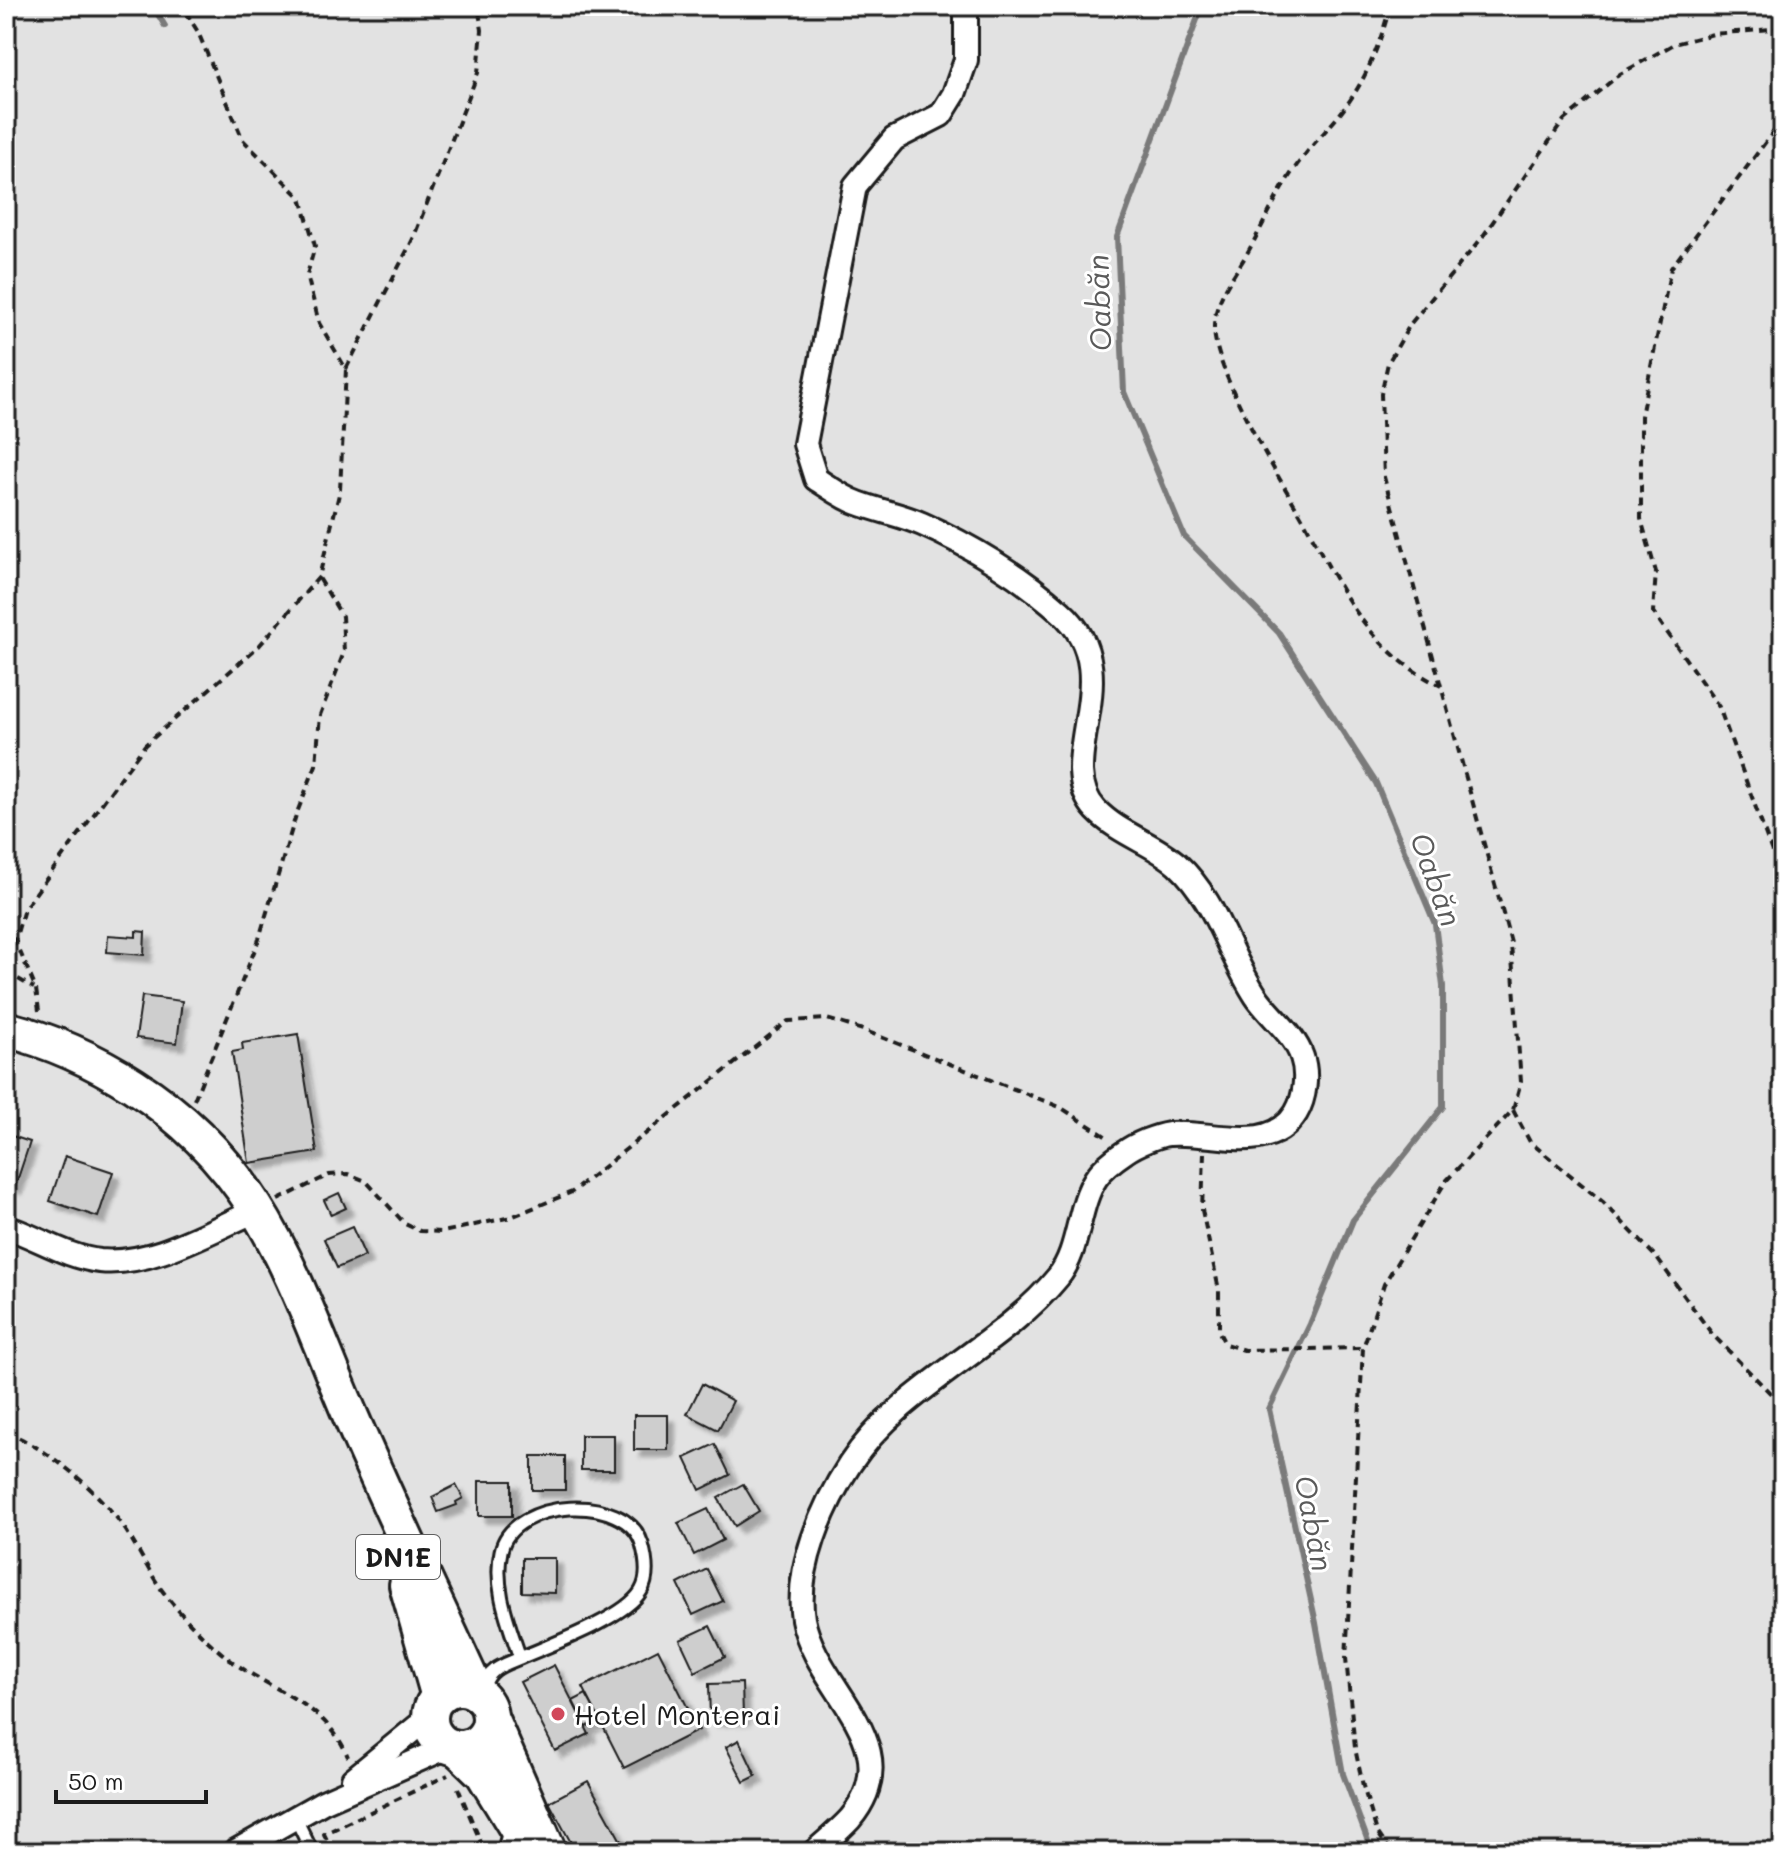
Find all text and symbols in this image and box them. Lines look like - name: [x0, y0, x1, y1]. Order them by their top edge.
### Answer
- water label: Oabăn: [1076, 254, 1120, 352]
- water label: Oabăn: [1402, 827, 1472, 931]
- water label: Oabăn: [1286, 1472, 1344, 1574]
- road number: DN1E: [356, 1535, 440, 1579]
- place label: Hotel Monterai: [574, 1696, 780, 1732]
- marker: Hotel Monterai: [549, 1705, 567, 1723]
- scale bar: [56, 1754, 206, 1804]
- text: 50 m: [68, 1765, 124, 1796]

